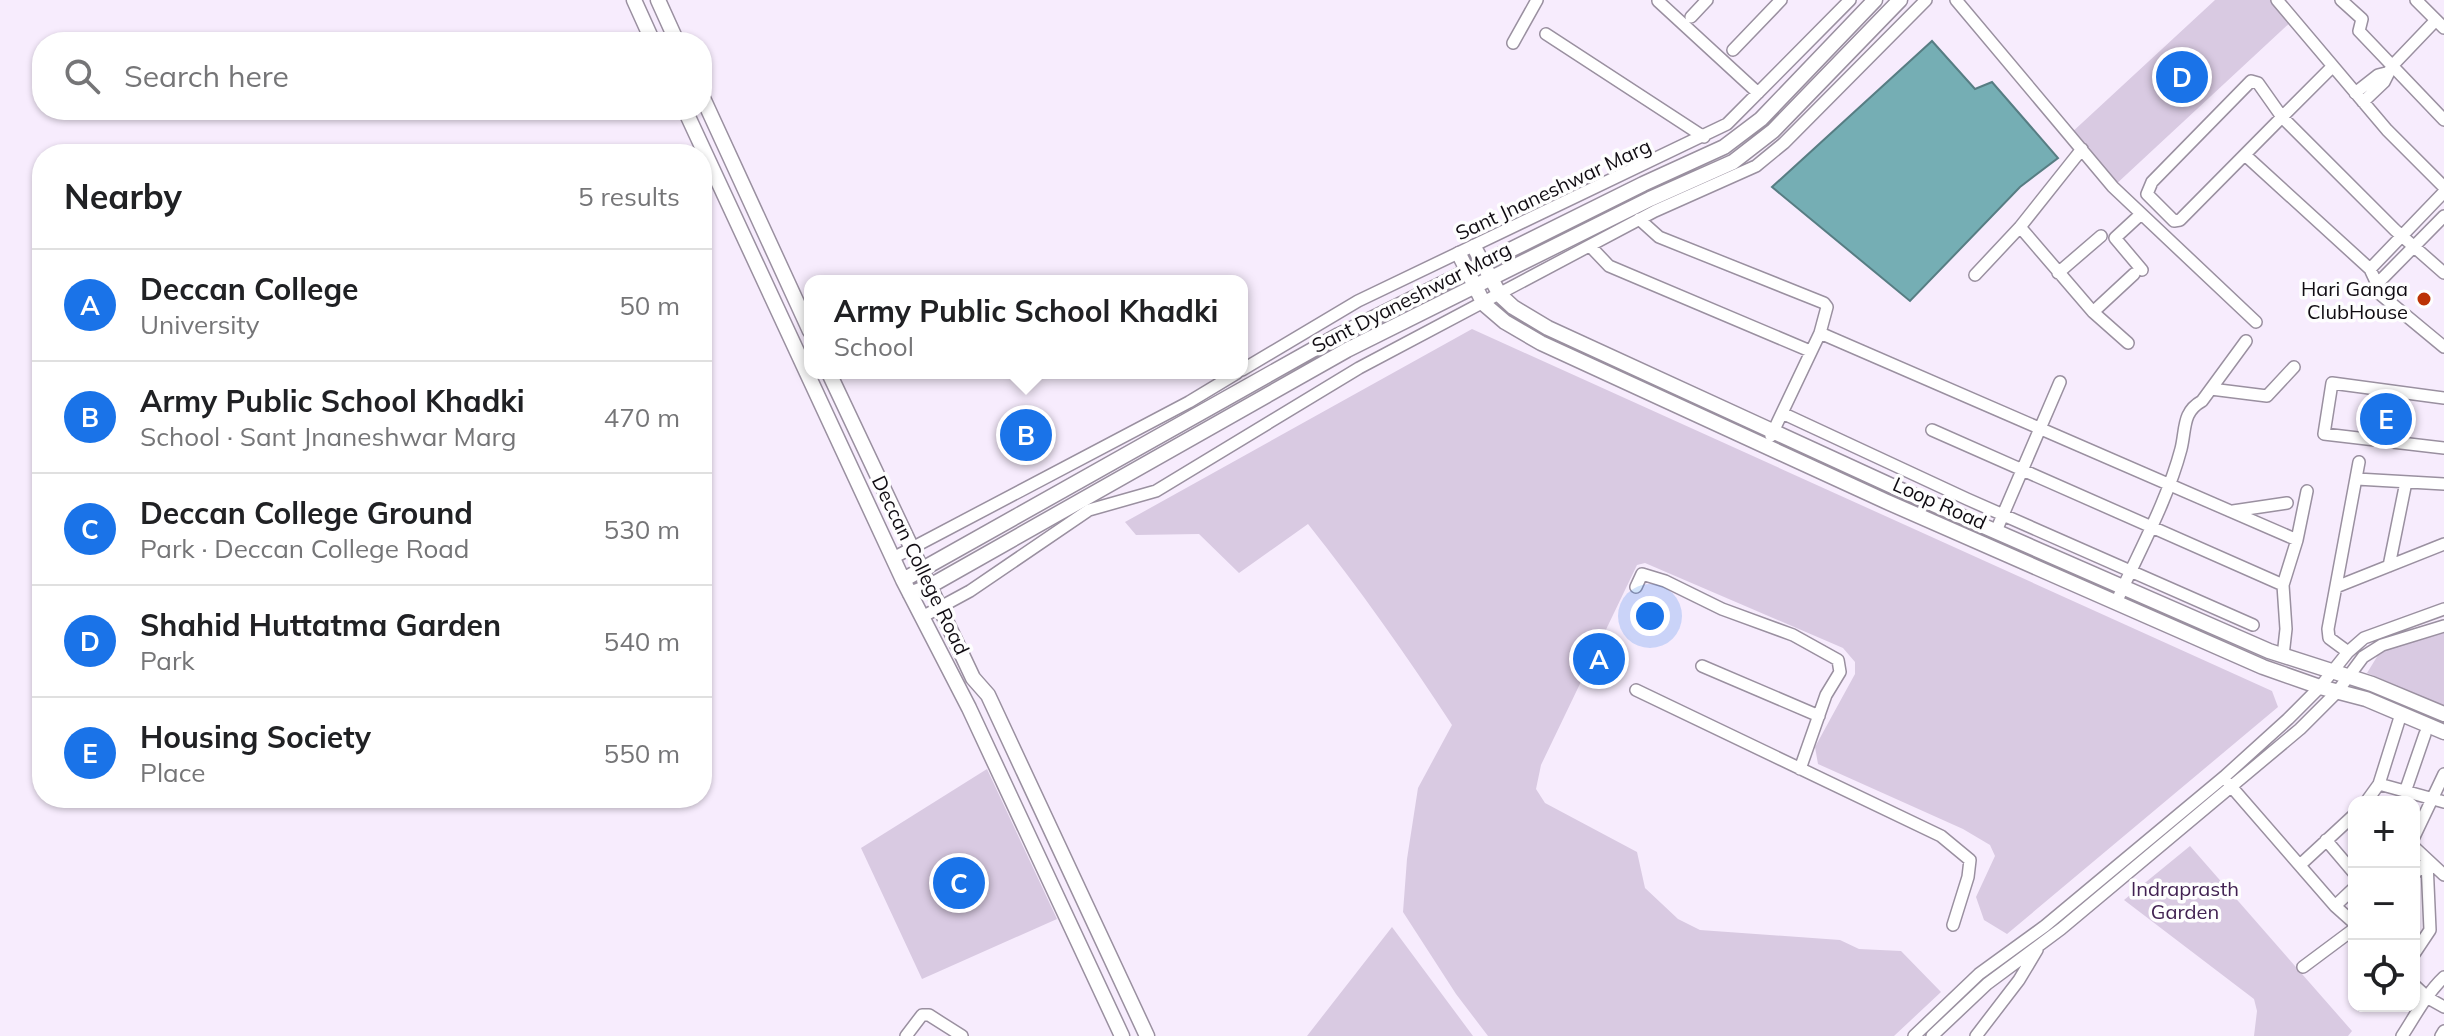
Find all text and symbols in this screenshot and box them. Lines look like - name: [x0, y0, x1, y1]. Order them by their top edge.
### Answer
- search box: [32, 32, 712, 120]
- pin: D: [2156, 47, 2208, 107]
- icon: search: [60, 54, 104, 98]
- text: Search here: [124, 57, 289, 95]
- street label: Sant Jnaneshwar Marg: [1451, 133, 1655, 245]
- text: Nearby: [64, 175, 182, 218]
- text: 5 results: [578, 180, 680, 213]
- street label: Sant Dyaneshwar Marg: [1307, 236, 1515, 358]
- text: Deccan College: [140, 270, 359, 308]
- popup: [804, 275, 1248, 379]
- place label: Hari Ganga ClubHouse: [2301, 276, 2408, 324]
- text: A: [80, 289, 100, 322]
- text: 50 m: [619, 289, 680, 322]
- marker: Hari Ganga ClubHouse: [2415, 290, 2433, 308]
- text: Army Public School Khadki: [834, 292, 1218, 330]
- text: University: [140, 308, 260, 341]
- text: School: [834, 330, 914, 363]
- text: Army Public School Khadki: [140, 382, 525, 420]
- pin: E: [2360, 389, 2412, 449]
- text: B: [81, 401, 99, 434]
- text: 470 m: [604, 401, 680, 434]
- pin: B: [1000, 405, 1052, 465]
- text: School · Sant Jnaneshwar Marg: [140, 420, 516, 453]
- street label: Deccan College Road: [867, 471, 975, 659]
- street label: Loop Road: [1889, 471, 1991, 535]
- text: Deccan College Ground: [140, 494, 473, 532]
- text: C: [81, 513, 99, 546]
- text: 530 m: [604, 513, 680, 546]
- text: Park · Deccan College Road: [140, 532, 469, 565]
- your location: [1630, 596, 1670, 636]
- text: Shahid Huttatma Garden: [140, 606, 501, 644]
- text: D: [80, 625, 100, 658]
- text: 540 m: [604, 625, 680, 658]
- pin: A: [1573, 629, 1625, 689]
- text: Park: [140, 644, 195, 677]
- text: Housing Society: [140, 718, 371, 756]
- text: E: [82, 737, 98, 770]
- text: 550 m: [604, 737, 680, 770]
- text: Place: [140, 756, 205, 789]
- map controls: [2348, 796, 2420, 1012]
- button: +: [2348, 796, 2420, 868]
- pin: C: [933, 853, 985, 913]
- button: −: [2348, 868, 2420, 940]
- park label: Indraprasth Garden: [2131, 876, 2239, 924]
- button: locate: [2348, 940, 2420, 1012]

